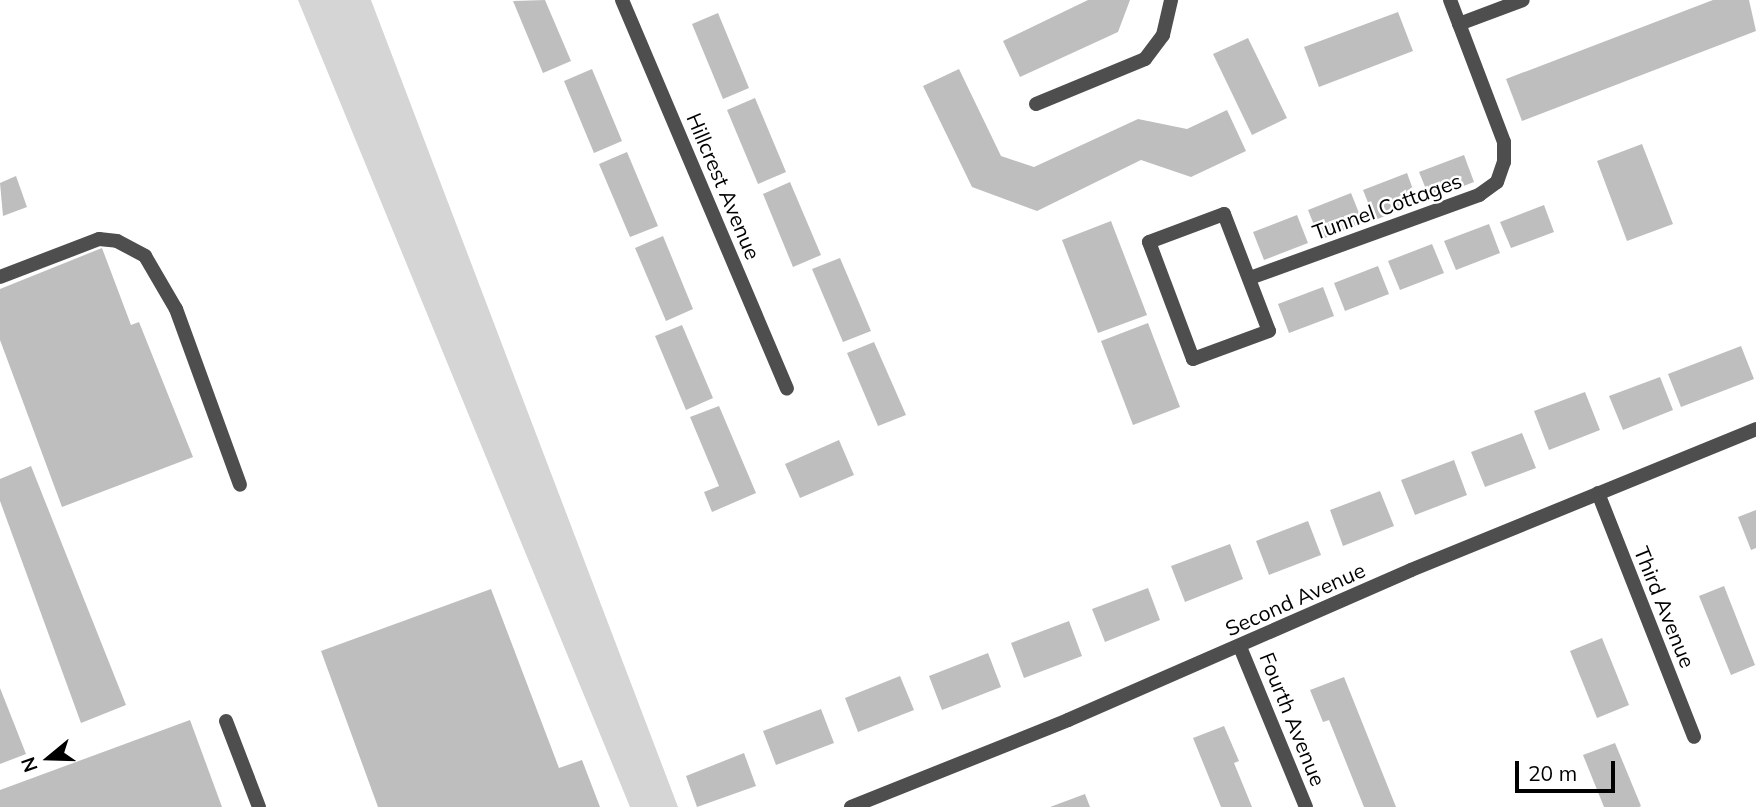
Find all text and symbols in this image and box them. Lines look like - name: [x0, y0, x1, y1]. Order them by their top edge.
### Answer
- street label: Hillcrest Avenue: [682, 109, 766, 263]
- street label: Tunnel Cottages: [1309, 167, 1465, 245]
- street label: Third Avenue: [1629, 543, 1701, 671]
- street label: Second Avenue: [1221, 557, 1369, 641]
- street label: Fourth Avenue: [1255, 648, 1331, 790]
- north arrow: [14, 723, 84, 793]
- scale bar: [1518, 748, 1618, 792]
- text: N: [15, 754, 43, 776]
- text: 20 m: [1528, 760, 1577, 786]

